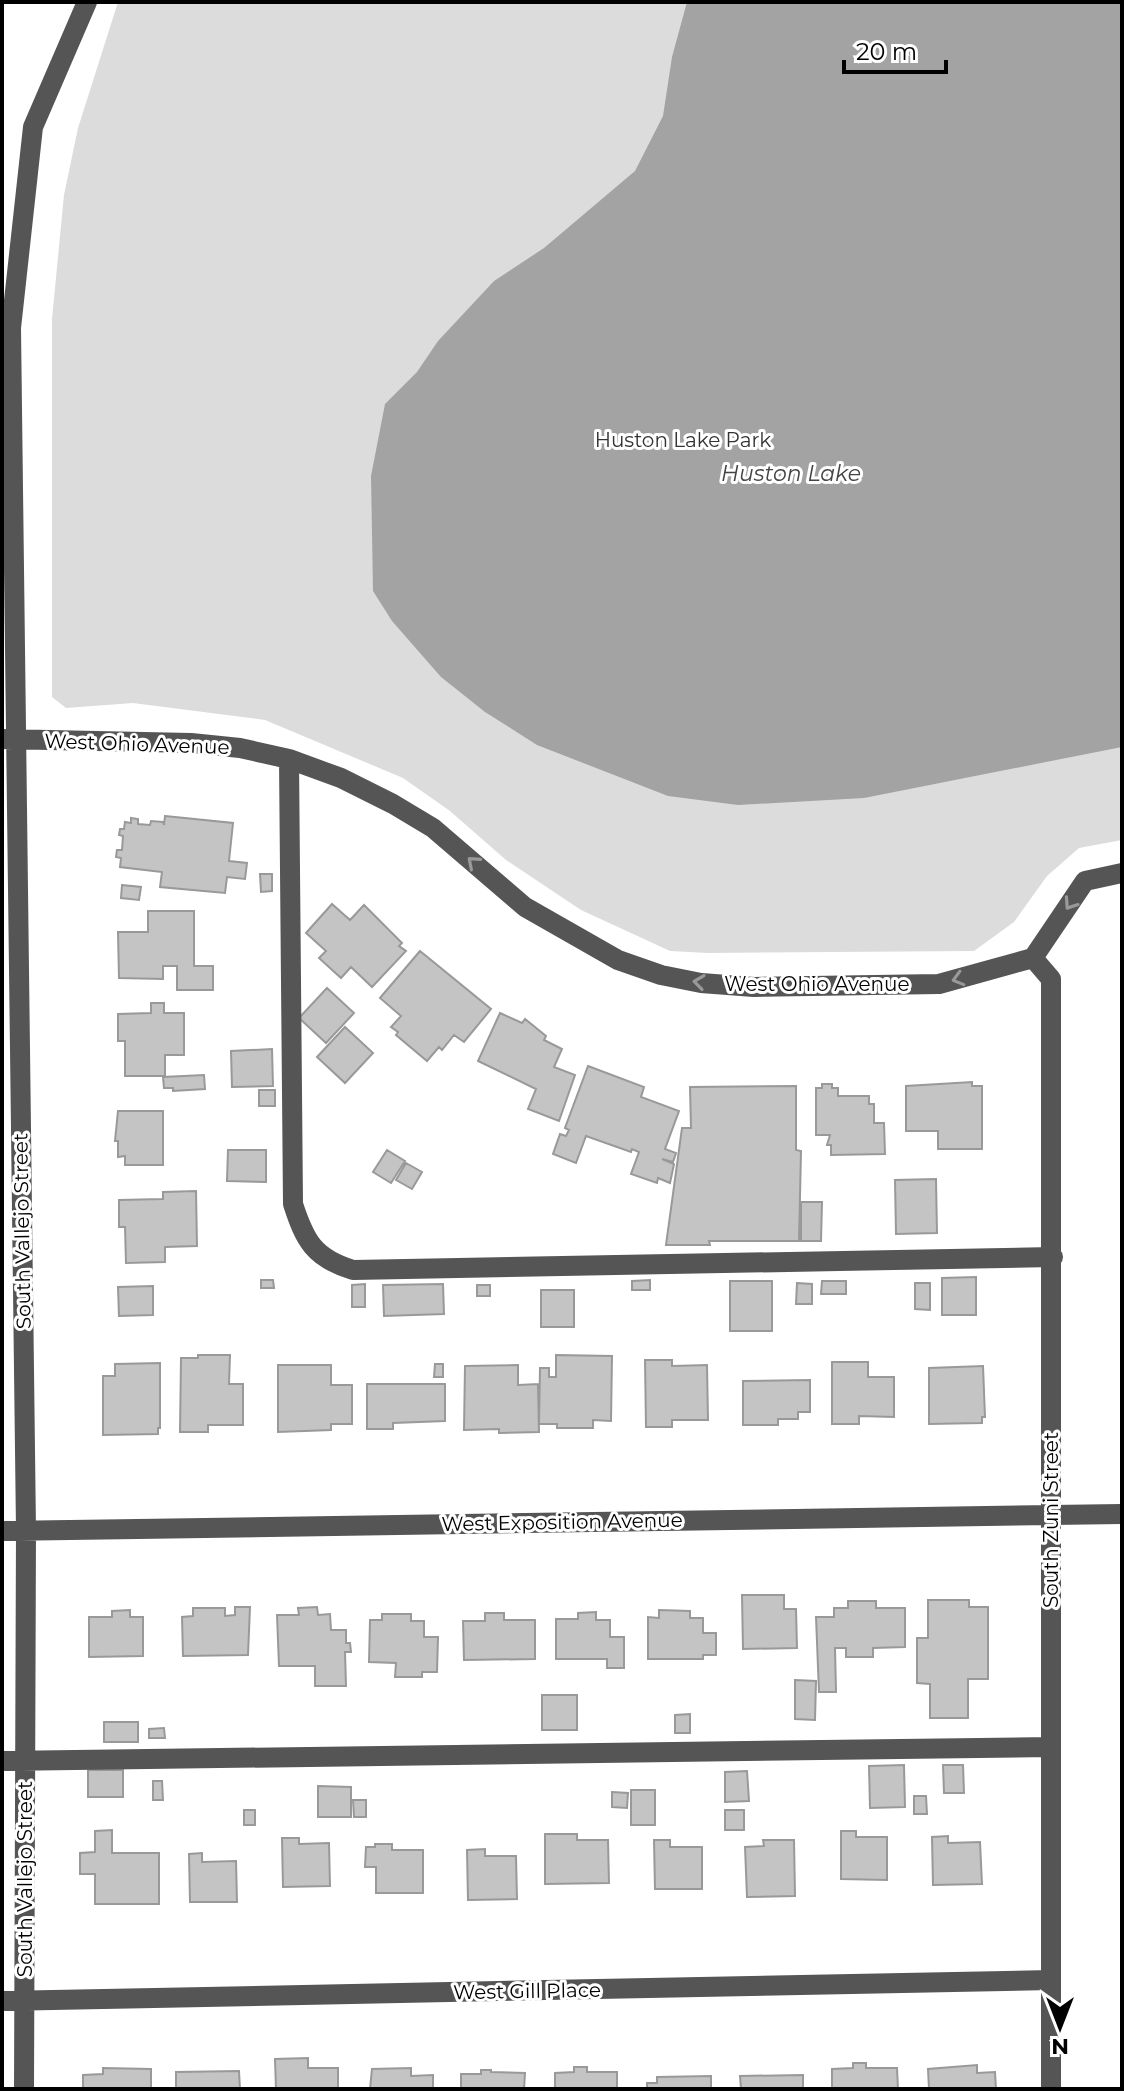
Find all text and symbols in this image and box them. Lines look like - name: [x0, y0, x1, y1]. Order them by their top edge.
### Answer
- scale bar: [844, 24, 946, 74]
- text: 20 m: [856, 37, 917, 66]
- park label: Huston Lake Park: [595, 428, 771, 452]
- water label: Huston Lake: [721, 460, 861, 487]
- street label: West Ohio Avenue: [44, 729, 230, 759]
- one-way arrow: [467, 857, 482, 872]
- one-way arrow: [1064, 895, 1079, 909]
- one-way arrow: [952, 970, 965, 986]
- street label: West Ohio Avenue: [724, 972, 910, 996]
- one-way arrow: [692, 974, 706, 991]
- street label: South Vallejo Street: [8, 1133, 36, 1329]
- street label: South Zuni Street: [1039, 1432, 1063, 1608]
- street label: West Exposition Avenue: [441, 1508, 683, 1536]
- street label: South Vallejo Street: [13, 1781, 37, 1977]
- street label: West Gill Place: [453, 1978, 601, 2004]
- north arrow: [1020, 1987, 1100, 2067]
- text: N: [1051, 2033, 1069, 2060]

